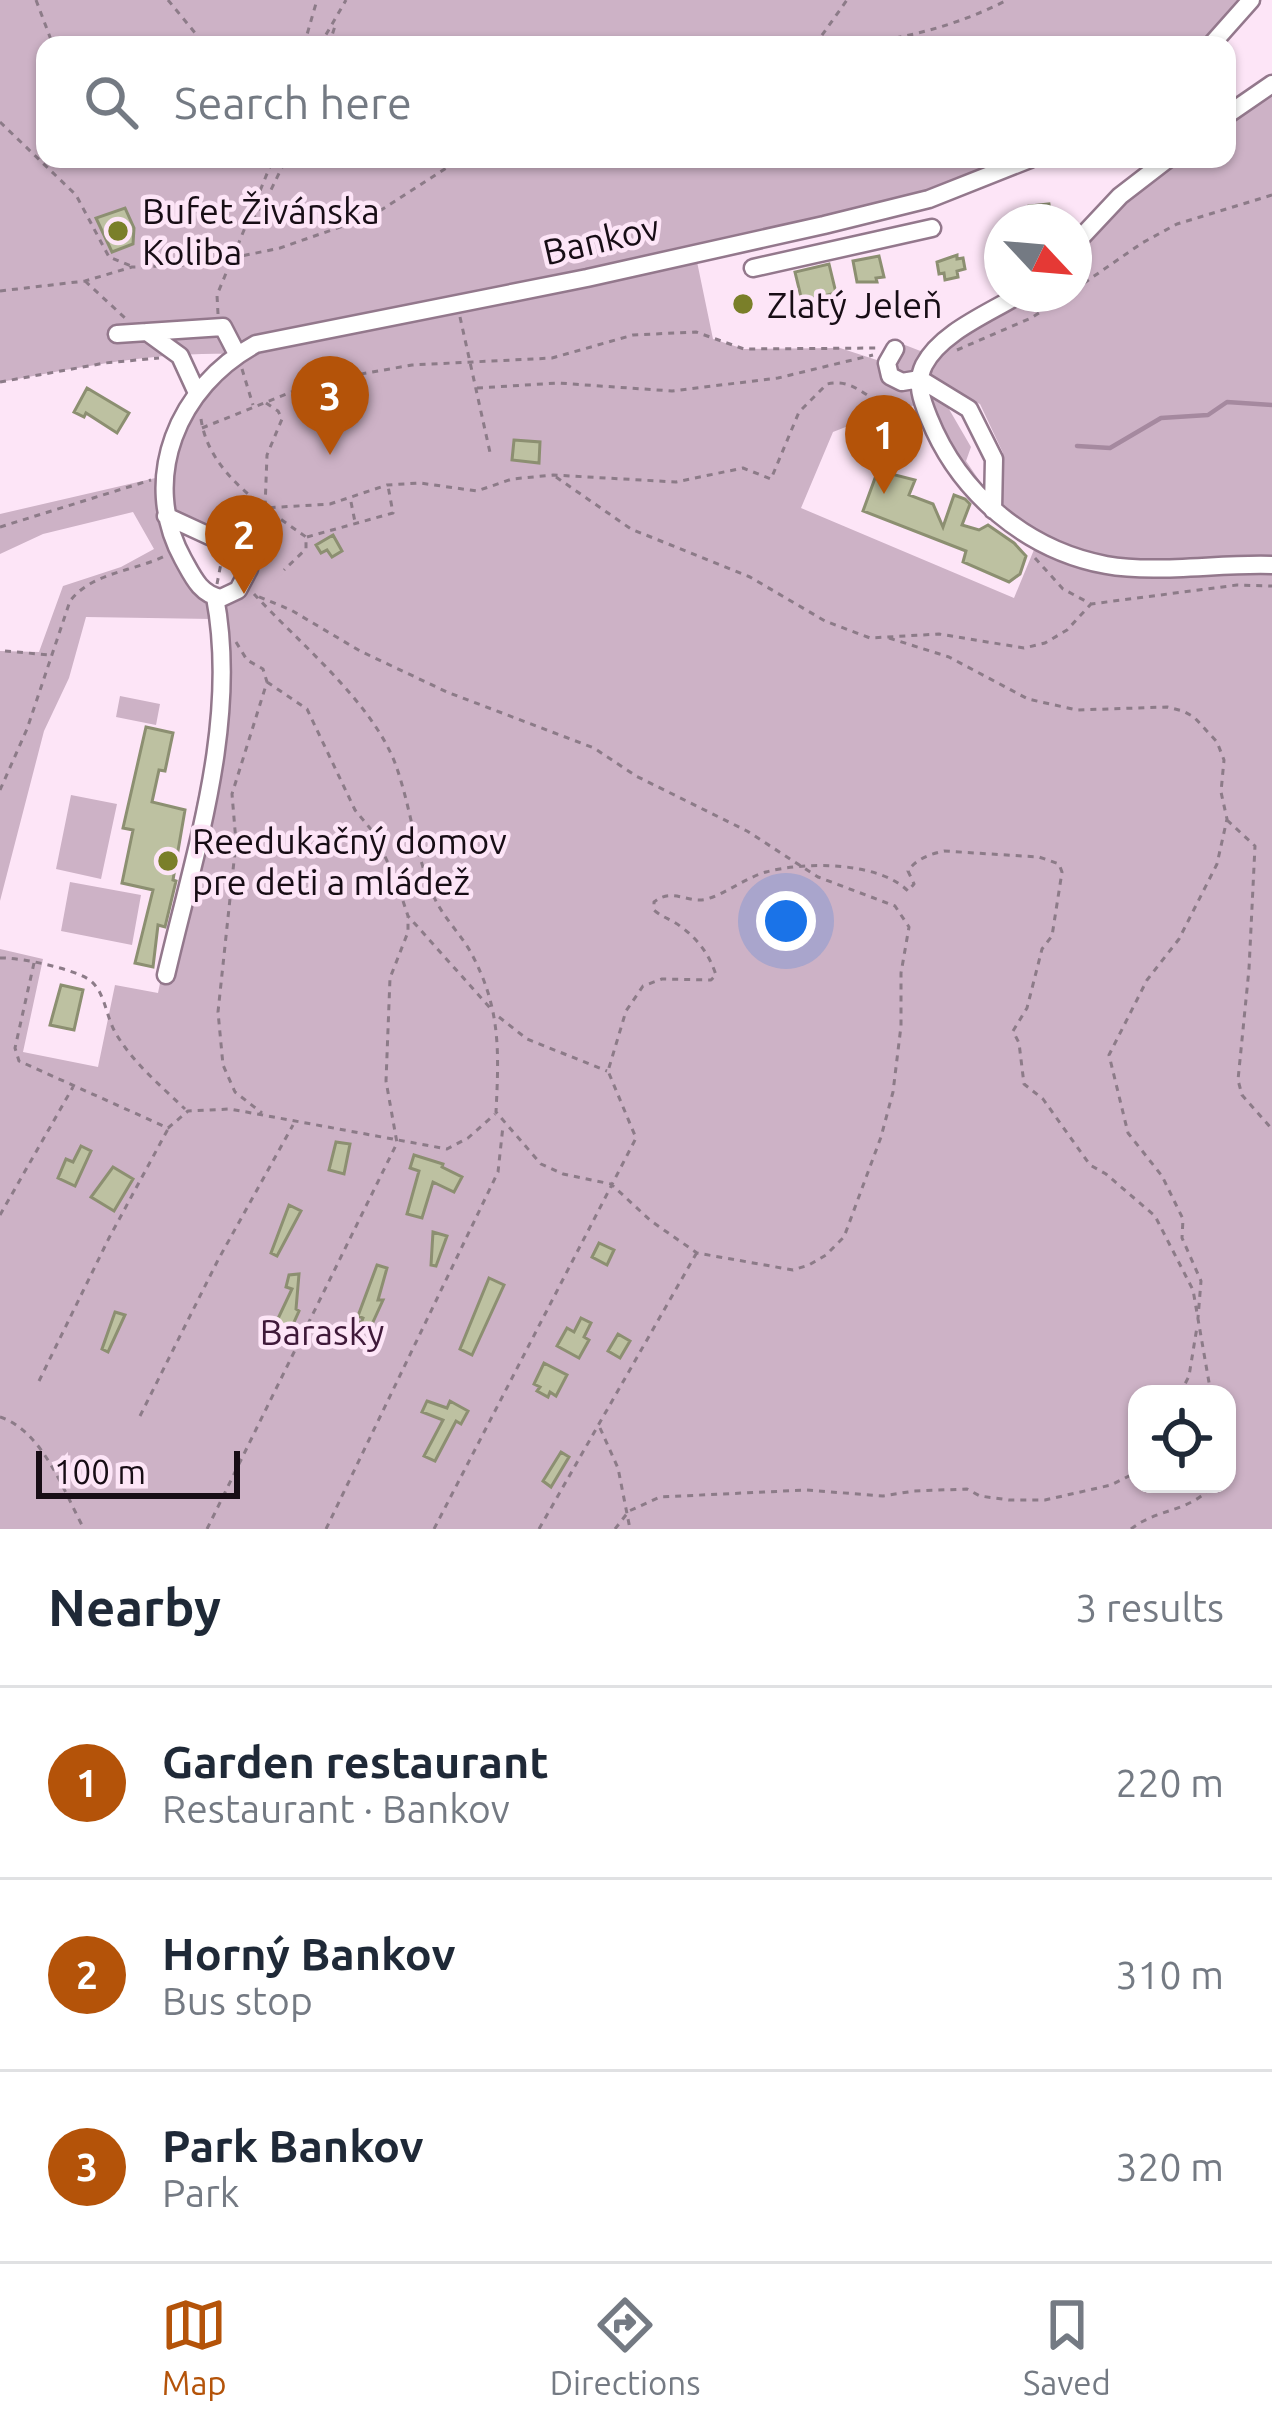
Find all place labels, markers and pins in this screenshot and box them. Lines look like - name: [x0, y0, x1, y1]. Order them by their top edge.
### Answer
- place label: Bufet Živánska Koliba: [142, 190, 380, 272]
- marker: Bufet Živánska Koliba: [105, 218, 131, 244]
- place label: Zlatý Jeleň: [767, 284, 943, 325]
- marker: Zlatý Jeleň: [730, 291, 756, 317]
- pin: 3: [291, 356, 369, 455]
- pin: 1: [845, 395, 923, 494]
- pin: 2: [205, 495, 283, 594]
- place label: Reedukačný domov pre deti a mládež: [192, 820, 507, 902]
- marker: Reedukačný domov pre deti a mládež: [155, 848, 181, 874]

